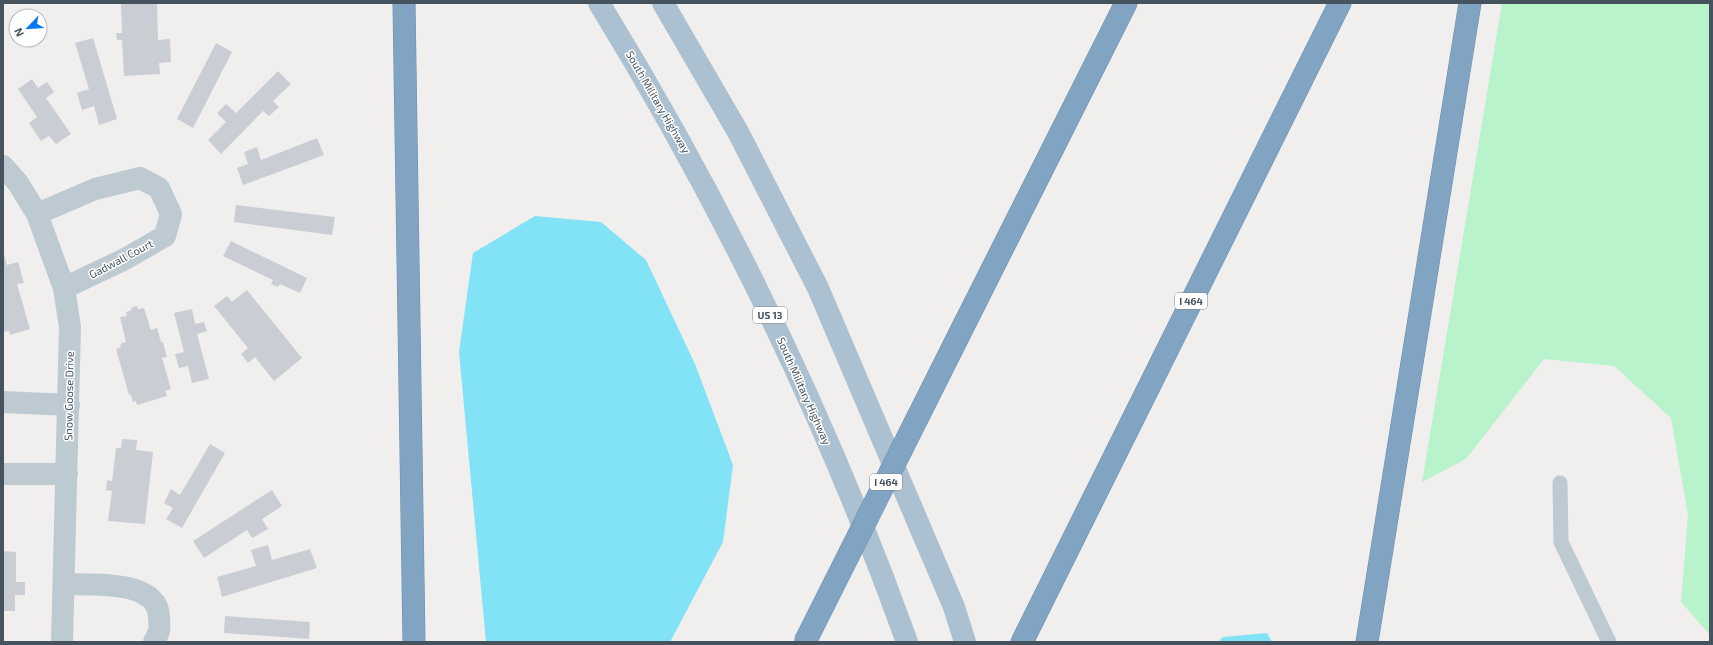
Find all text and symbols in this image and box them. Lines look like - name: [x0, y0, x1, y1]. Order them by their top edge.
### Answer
- north arrow: [8, 8, 48, 48]
- text: N: [11, 26, 26, 39]
- street label: South Military Highway: [624, 48, 693, 155]
- street label: Gadwall Court: [87, 236, 155, 281]
- road number: I 464: [1175, 293, 1207, 309]
- road number: US 13: [753, 307, 787, 323]
- street label: South Military Highway: [775, 335, 834, 447]
- street label: Snow Goose Drive: [61, 351, 76, 441]
- road number: I 464: [870, 474, 902, 490]

